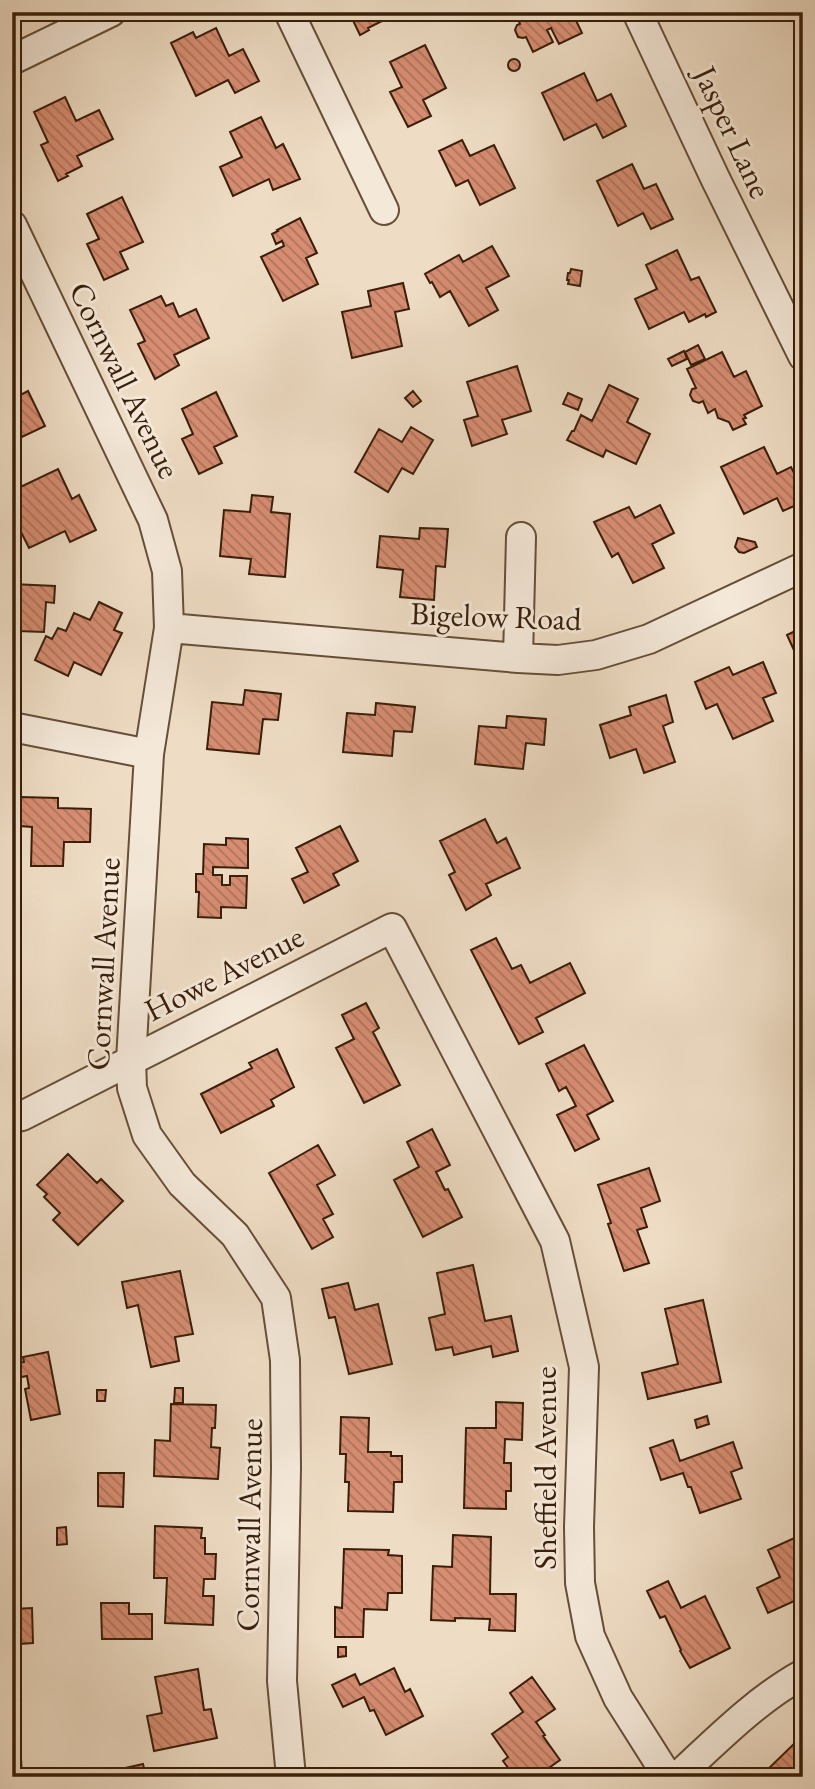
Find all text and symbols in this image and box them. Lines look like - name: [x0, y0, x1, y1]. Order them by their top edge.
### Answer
- street label: Jasper Lane: [683, 57, 782, 205]
- street label: Cornwall Avenue: [59, 275, 191, 485]
- street label: Bigelow Road: [410, 592, 583, 640]
- street label: Cornwall Avenue: [76, 856, 130, 1072]
- street label: Howe Avenue: [137, 915, 311, 1031]
- street label: Sheffield Avenue: [524, 1366, 566, 1570]
- street label: Cornwall Avenue: [226, 1418, 272, 1632]

